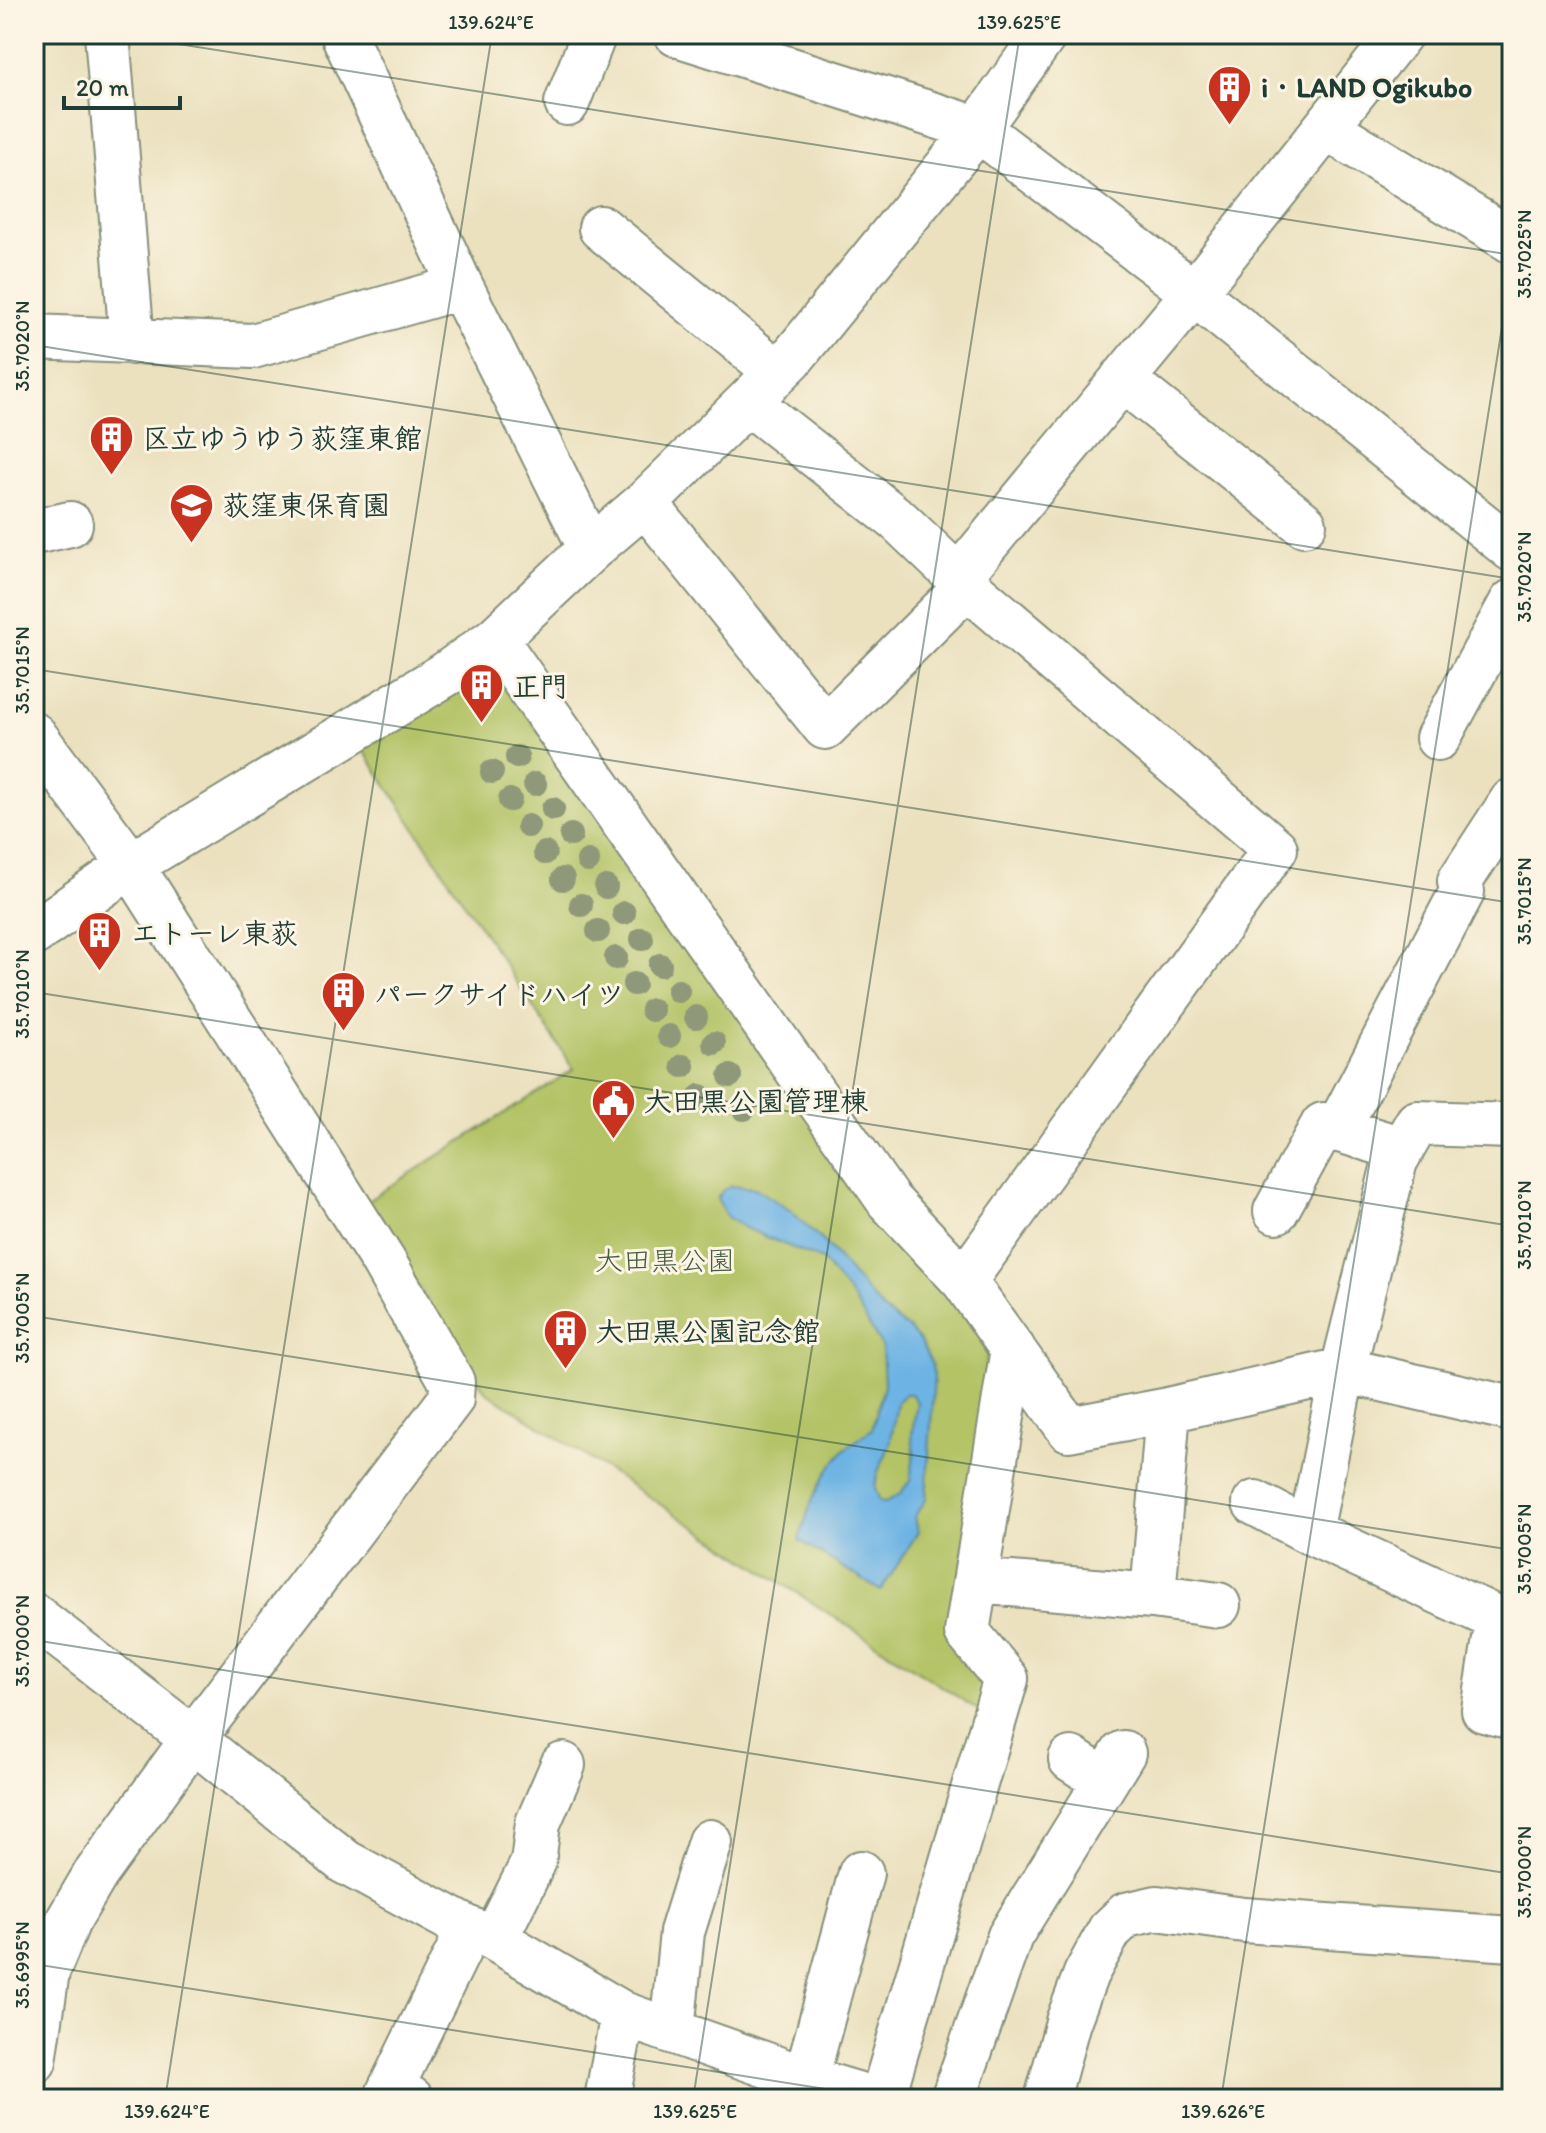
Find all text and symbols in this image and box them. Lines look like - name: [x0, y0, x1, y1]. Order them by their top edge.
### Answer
- text: 139.624°E: [448, 10, 534, 34]
- text: 139.625°E: [977, 10, 1061, 34]
- scale bar: [64, 60, 180, 110]
- building icon: i・LAND Ogikubo: [1206, 63, 1254, 126]
- place label: i・LAND Ogikubo: [1261, 70, 1472, 104]
- text: 20 m: [76, 73, 129, 102]
- text: 35.7025°N: [1512, 210, 1536, 298]
- text: 35.7020°N: [10, 301, 34, 391]
- building icon: 区立ゆうゆう荻窪東館: [87, 414, 135, 477]
- place label: 区立ゆうゆう荻窪東館: [142, 421, 422, 455]
- school or university icon: 荻窪東保育園: [167, 481, 215, 544]
- place label: 荻窪東保育園: [222, 488, 390, 522]
- text: 35.7020°N: [1512, 532, 1536, 622]
- text: 35.7015°N: [10, 626, 34, 714]
- building icon: 正門: [457, 662, 505, 725]
- place label: 正門: [512, 669, 568, 703]
- text: 35.7015°N: [1512, 857, 1536, 945]
- building icon: エトーレ東荻: [76, 909, 124, 972]
- place label: エトーレ東荻: [131, 916, 298, 950]
- text: 35.7010°N: [10, 949, 34, 1039]
- building icon: パークサイドハイツ: [319, 970, 367, 1033]
- place label: パークサイドハイツ: [374, 977, 624, 1011]
- public building icon: 大田黒公園管理棟: [589, 1077, 637, 1140]
- place label: 大田黒公園管理棟: [644, 1084, 868, 1118]
- text: 35.7010°N: [1512, 1180, 1536, 1270]
- park label: 大田黒公園: [595, 1243, 735, 1277]
- text: 35.7005°N: [10, 1273, 34, 1363]
- building icon: 大田黒公園記念館: [541, 1307, 589, 1370]
- place label: 大田黒公園記念館: [596, 1314, 820, 1348]
- text: 35.7005°N: [1512, 1504, 1536, 1594]
- text: 35.7000°N: [10, 1595, 34, 1687]
- text: 35.7000°N: [1512, 1826, 1536, 1918]
- text: 35.6995°N: [10, 1921, 34, 2009]
- text: 139.624°E: [124, 2099, 210, 2123]
- text: 139.625°E: [653, 2099, 737, 2123]
- text: 139.626°E: [1181, 2099, 1265, 2123]

